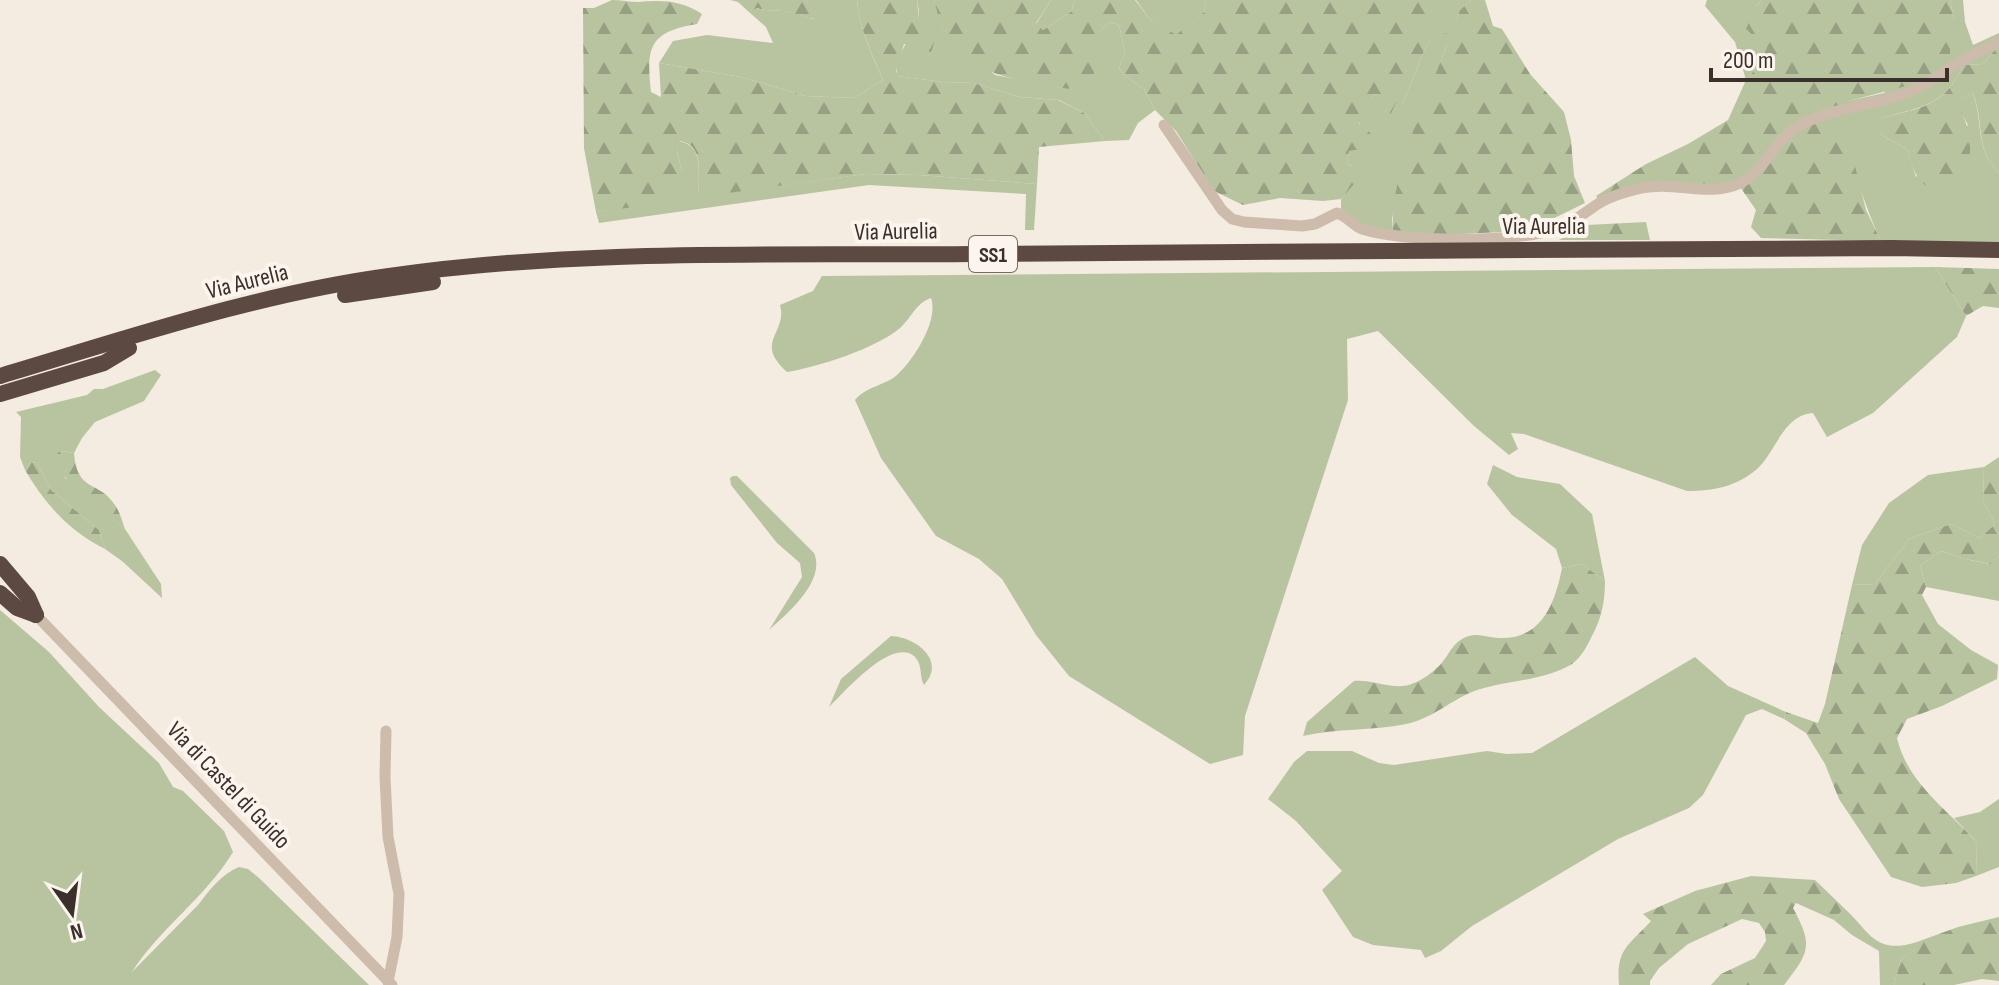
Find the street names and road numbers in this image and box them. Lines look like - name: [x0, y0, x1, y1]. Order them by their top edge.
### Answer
- street label: Via Aurelia: [1502, 212, 1586, 241]
- street label: Via Aurelia: [854, 216, 938, 247]
- road number: SS1: [969, 236, 1017, 272]
- street label: Via Aurelia: [203, 257, 291, 306]
- street label: Via di Castel di Guido: [161, 716, 297, 855]

